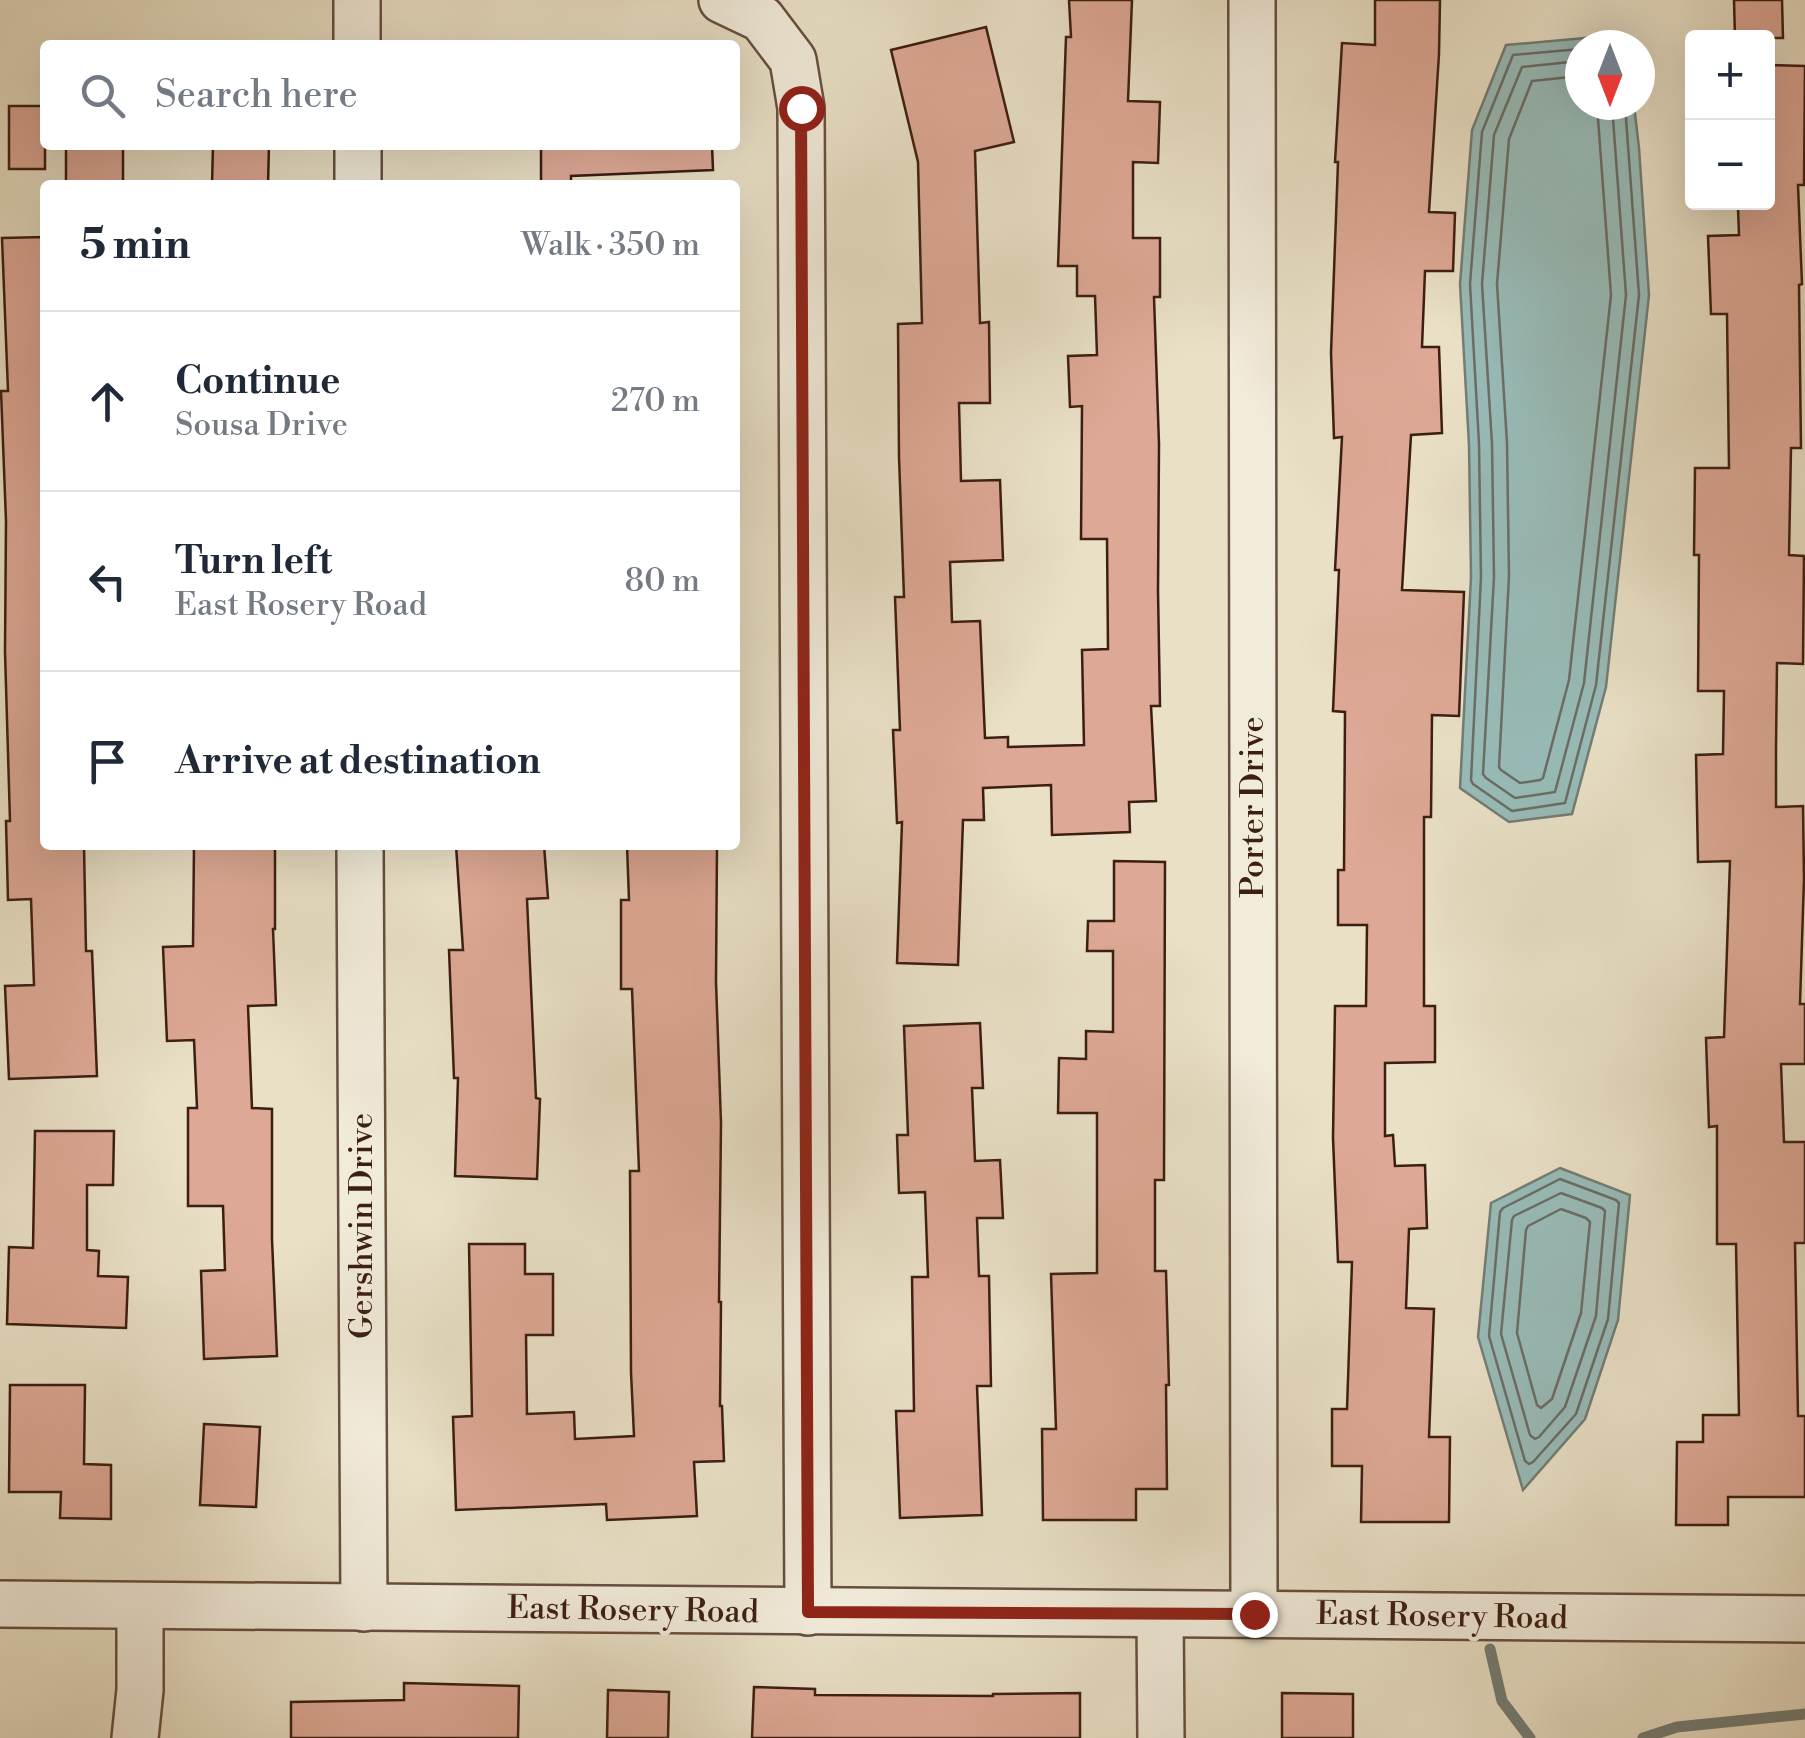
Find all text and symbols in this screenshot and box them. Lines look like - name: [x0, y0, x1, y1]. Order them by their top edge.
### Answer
- north arrow: [1565, 30, 1655, 120]
- map controls: [1685, 30, 1775, 210]
- button: +: [1685, 30, 1775, 120]
- search box: [40, 40, 740, 150]
- icon: search: [75, 68, 130, 123]
- text: Search here: [155, 72, 358, 119]
- route start: [779, 86, 825, 132]
- button: −: [1685, 120, 1775, 210]
- text: 5 min: [80, 219, 190, 272]
- text: Walk · 350 m: [521, 225, 700, 265]
- text: Continue: [175, 358, 340, 405]
- icon: ahead: [80, 374, 135, 429]
- text: 270 m: [611, 381, 700, 421]
- text: Sousa Drive: [175, 405, 348, 445]
- text: Turn left: [175, 538, 332, 585]
- icon: left: [80, 554, 135, 609]
- text: 80 m: [625, 561, 700, 601]
- text: East Rosery Road: [175, 585, 427, 625]
- street label: Porter Drive: [1233, 716, 1273, 898]
- icon: arrive: [80, 734, 135, 789]
- text: Arrive at destination: [175, 738, 541, 785]
- street label: Gershwin Drive: [342, 1113, 382, 1339]
- street label: East Rosery Road: [507, 1588, 759, 1632]
- route end: [1232, 1592, 1278, 1638]
- street label: East Rosery Road: [1316, 1594, 1568, 1638]

